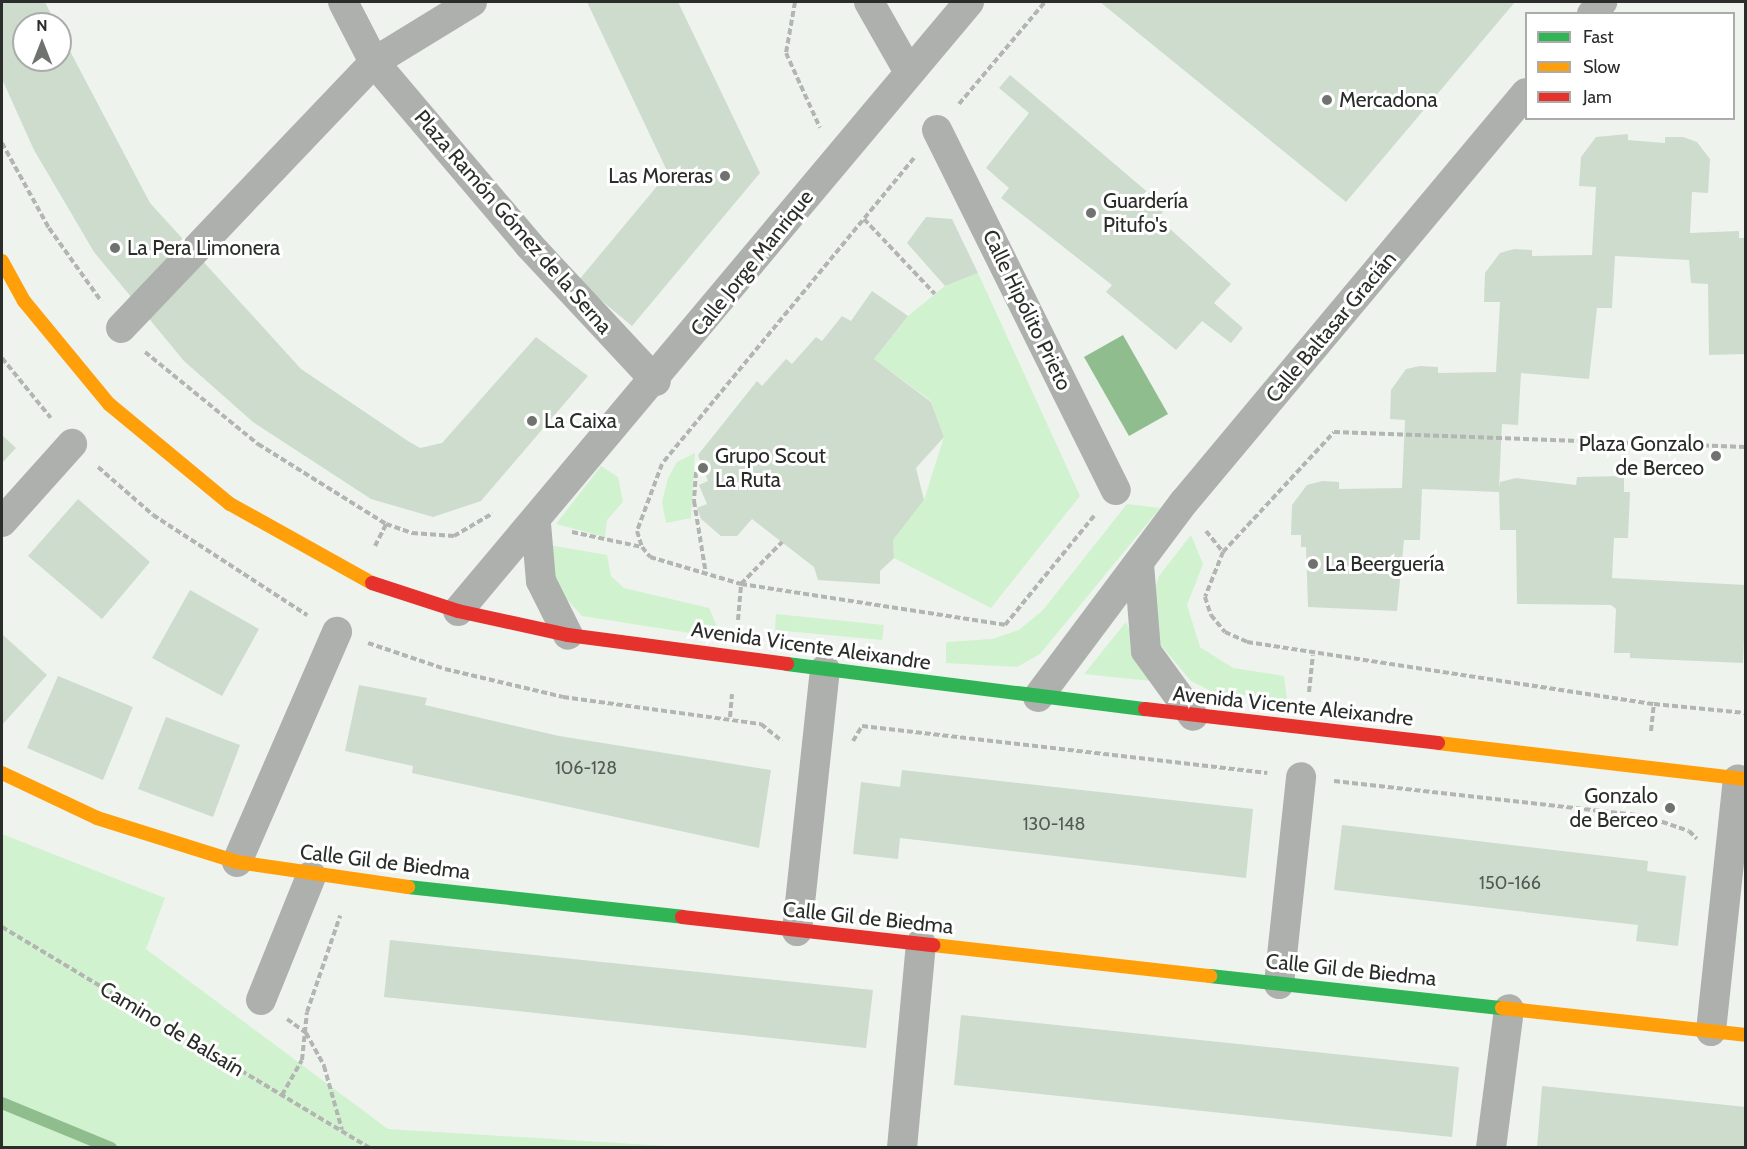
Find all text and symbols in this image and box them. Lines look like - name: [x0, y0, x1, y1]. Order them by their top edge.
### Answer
- north arrow: [12, 12, 72, 72]
- legend: [1525, 12, 1735, 120]
- text: N: [36, 16, 48, 35]
- text: Fast: [1583, 26, 1614, 48]
- text: Slow: [1583, 56, 1620, 78]
- text: Jam: [1583, 86, 1612, 108]
- place label: Mercadona: [1339, 87, 1438, 113]
- marker: Mercadona: [1320, 93, 1334, 107]
- street label: Plaza Ramón Gómez de la Serna: [409, 105, 617, 339]
- place label: Las Moreras: [608, 163, 713, 189]
- marker: Las Moreras: [718, 169, 732, 183]
- street label: Calle Jorge Manrique: [685, 185, 819, 341]
- place label: Guardería Pitufo's: [1103, 188, 1188, 238]
- marker: Guardería Pitufo's: [1084, 206, 1098, 220]
- street label: Calle Hipólito Prieto: [977, 226, 1077, 394]
- place label: La Pera Limonera: [127, 235, 280, 261]
- marker: La Pera Limonera: [108, 241, 122, 255]
- street label: Calle Baltasar Gracián: [1260, 246, 1402, 408]
- place label: La Caixa: [544, 408, 617, 434]
- marker: La Caixa: [525, 414, 539, 428]
- place label: Plaza Gonzalo de Berceo: [1579, 431, 1704, 481]
- place label: Grupo Scout La Ruta: [715, 443, 826, 493]
- marker: Plaza Gonzalo de Berceo: [1709, 449, 1723, 463]
- marker: Grupo Scout La Ruta: [696, 461, 710, 475]
- place label: La Beerguería: [1325, 551, 1444, 577]
- marker: La Beerguería: [1306, 557, 1320, 571]
- street label: Avenida Vicente Aleixandre: [690, 617, 932, 675]
- street label: Avenida Vicente Aleixandre: [1172, 681, 1414, 731]
- house number: 106-128: [555, 757, 617, 779]
- place label: Gonzalo de Berceo: [1570, 783, 1658, 833]
- marker: Gonzalo de Berceo: [1663, 801, 1677, 815]
- house number: 130-148: [1023, 813, 1085, 835]
- street label: Calle Gil de Biedma: [298, 839, 472, 885]
- house number: 150-166: [1479, 872, 1541, 894]
- street label: Calle Gil de Biedma: [781, 897, 955, 939]
- street label: Calle Gil de Biedma: [1264, 949, 1438, 991]
- street label: Camino de Balsaín: [95, 976, 249, 1082]

